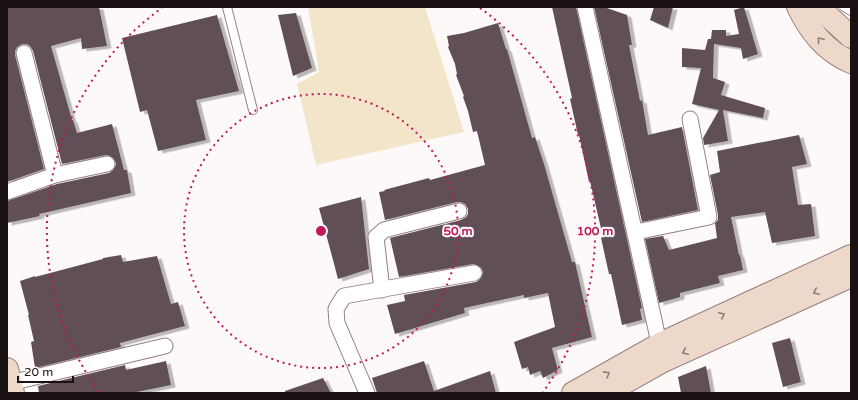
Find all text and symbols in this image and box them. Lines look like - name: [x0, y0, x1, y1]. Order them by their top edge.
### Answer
- one-way arrow: [817, 37, 824, 44]
- centre of rings: [314, 224, 328, 238]
- text: 50 m: [443, 224, 473, 238]
- text: 100 m: [577, 224, 613, 238]
- one-way arrow: [812, 287, 820, 295]
- one-way arrow: [718, 312, 726, 320]
- one-way arrow: [681, 347, 689, 355]
- scale bar: [18, 358, 73, 384]
- text: 20 m: [24, 365, 53, 379]
- one-way arrow: [602, 371, 610, 378]

